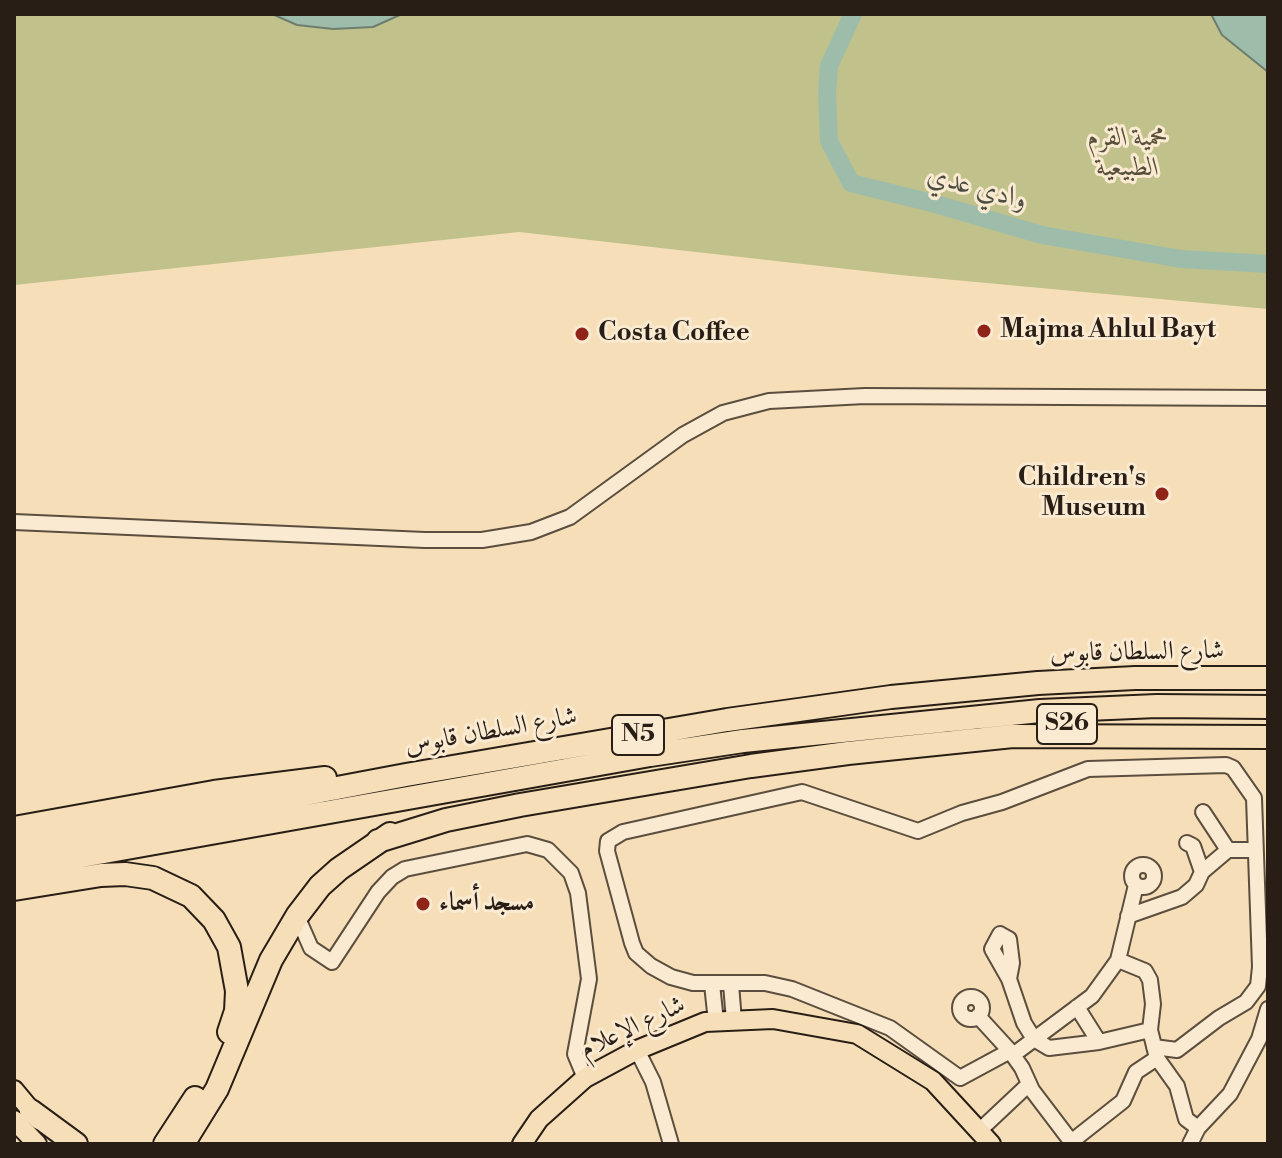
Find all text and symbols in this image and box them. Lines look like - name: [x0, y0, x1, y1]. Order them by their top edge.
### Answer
- park label: محمية القرم الطبيعية: [1087, 123, 1169, 184]
- water label: وادي عدي: [923, 160, 1031, 218]
- place label: Majma Ahlul Bayt: [1000, 315, 1216, 347]
- place label: Costa Coffee: [598, 318, 750, 350]
- marker: Majma Ahlul Bayt: [975, 322, 993, 340]
- marker: Costa Coffee: [573, 325, 591, 343]
- place label: Children's Museum: [1018, 463, 1146, 524]
- marker: Children's Museum: [1153, 485, 1171, 503]
- street label: شارع السلطان قابوس: [1050, 636, 1224, 670]
- street label: شارع السلطان قابوس: [402, 701, 580, 763]
- road number: S26: [1037, 704, 1097, 744]
- road number: N5: [612, 715, 664, 755]
- place label: مسجد أسماء: [439, 888, 534, 920]
- marker: مسجد أسماء: [414, 895, 432, 913]
- street label: شارع الإعلام: [575, 990, 691, 1066]

